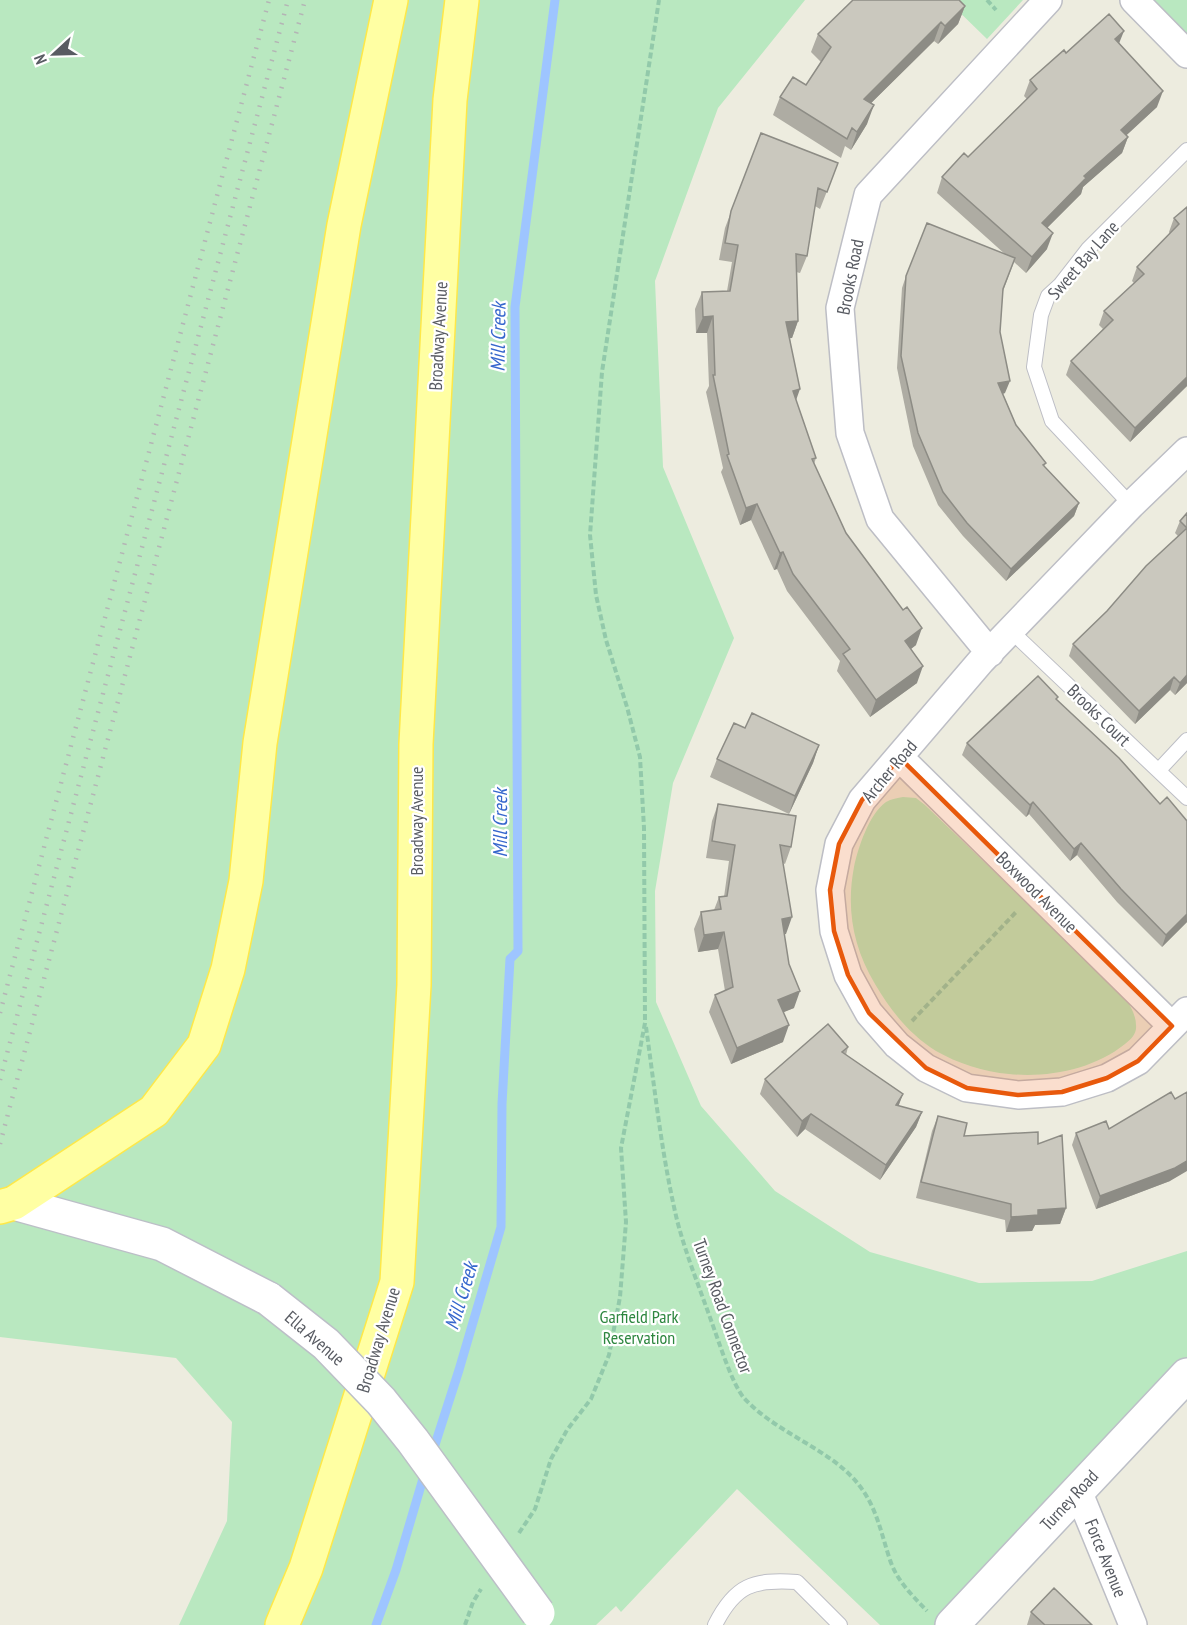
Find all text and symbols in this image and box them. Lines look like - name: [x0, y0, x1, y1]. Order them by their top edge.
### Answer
- north arrow: [24, 24, 84, 84]
- text: N: [29, 52, 51, 67]
- street label: Sweet Bay Lane: [1042, 216, 1124, 304]
- street label: Brooks Road: [831, 237, 869, 317]
- street label: Broadway Avenue: [424, 281, 452, 391]
- water label: Mill Creek: [484, 300, 512, 372]
- street label: Brooks Court: [1062, 679, 1136, 751]
- street label: Archer Road: [856, 735, 922, 807]
- street label: Broadway Avenue: [405, 766, 428, 876]
- water label: Mill Creek: [487, 786, 513, 858]
- street label: Boxwood Avenue: [991, 846, 1083, 938]
- street label: Turney Road Connector: [688, 1236, 758, 1376]
- water label: Mill Creek: [438, 1257, 484, 1333]
- street label: Broadway Avenue: [351, 1284, 405, 1396]
- park label: Garfield Park Reservation: [600, 1305, 678, 1349]
- street label: Ella Avenue: [280, 1306, 350, 1370]
- street label: Turney Road: [1035, 1465, 1103, 1535]
- street label: Force Avenue: [1080, 1515, 1132, 1601]

